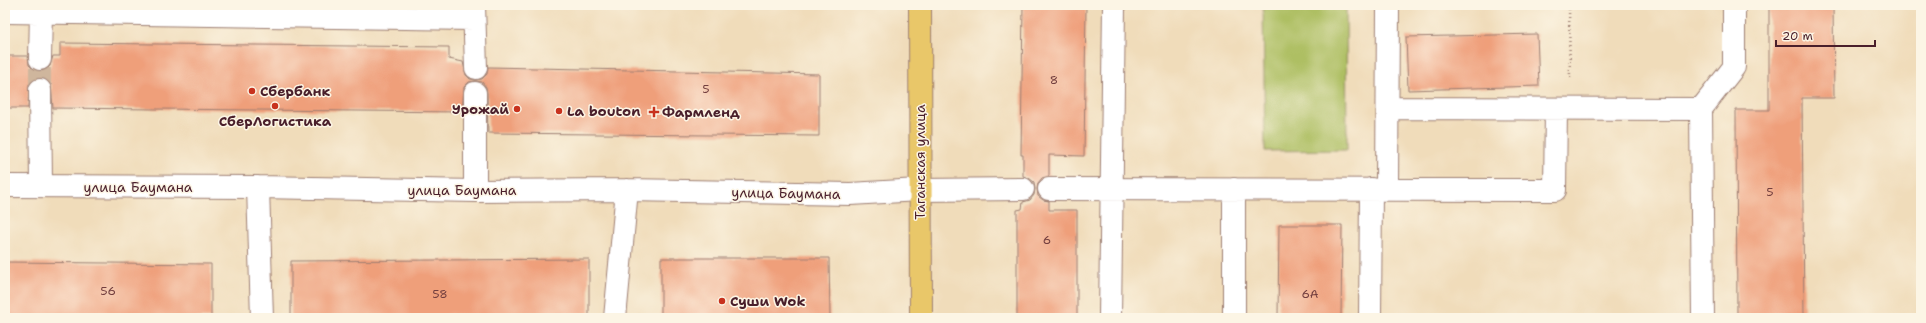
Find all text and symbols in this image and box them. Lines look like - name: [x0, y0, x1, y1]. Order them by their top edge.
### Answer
- scale bar: [1776, 22, 1875, 48]
- text: 20 m: [1782, 28, 1813, 44]
- house number: 8: [1050, 72, 1058, 88]
- house number: 5: [702, 81, 710, 97]
- place label: Сбербанк: [260, 82, 330, 100]
- marker: Сбербанк: [247, 86, 257, 96]
- place label: Урожай: [452, 100, 509, 118]
- marker: СберЛогистика: [270, 101, 280, 111]
- place label: La bouton: [567, 102, 641, 120]
- place label: Фармленд: [662, 103, 740, 121]
- marker: Урожай: [512, 104, 522, 114]
- street label: Таганская улица: [911, 104, 929, 220]
- marker: La bouton: [554, 106, 564, 116]
- marker: Фармленд: [649, 107, 659, 117]
- place label: СберЛогистика: [219, 112, 332, 130]
- street label: улица Баумана: [83, 178, 193, 196]
- street label: улица Баумана: [407, 181, 517, 199]
- street label: улица Баумана: [731, 183, 841, 203]
- house number: 5: [1766, 184, 1774, 200]
- house number: 6: [1043, 232, 1051, 248]
- house number: 56: [100, 283, 116, 299]
- house number: 58: [432, 286, 448, 302]
- house number: 6А: [1301, 286, 1319, 302]
- place label: Суши Wok: [730, 292, 806, 310]
- marker: Суши Wok: [717, 296, 727, 306]

